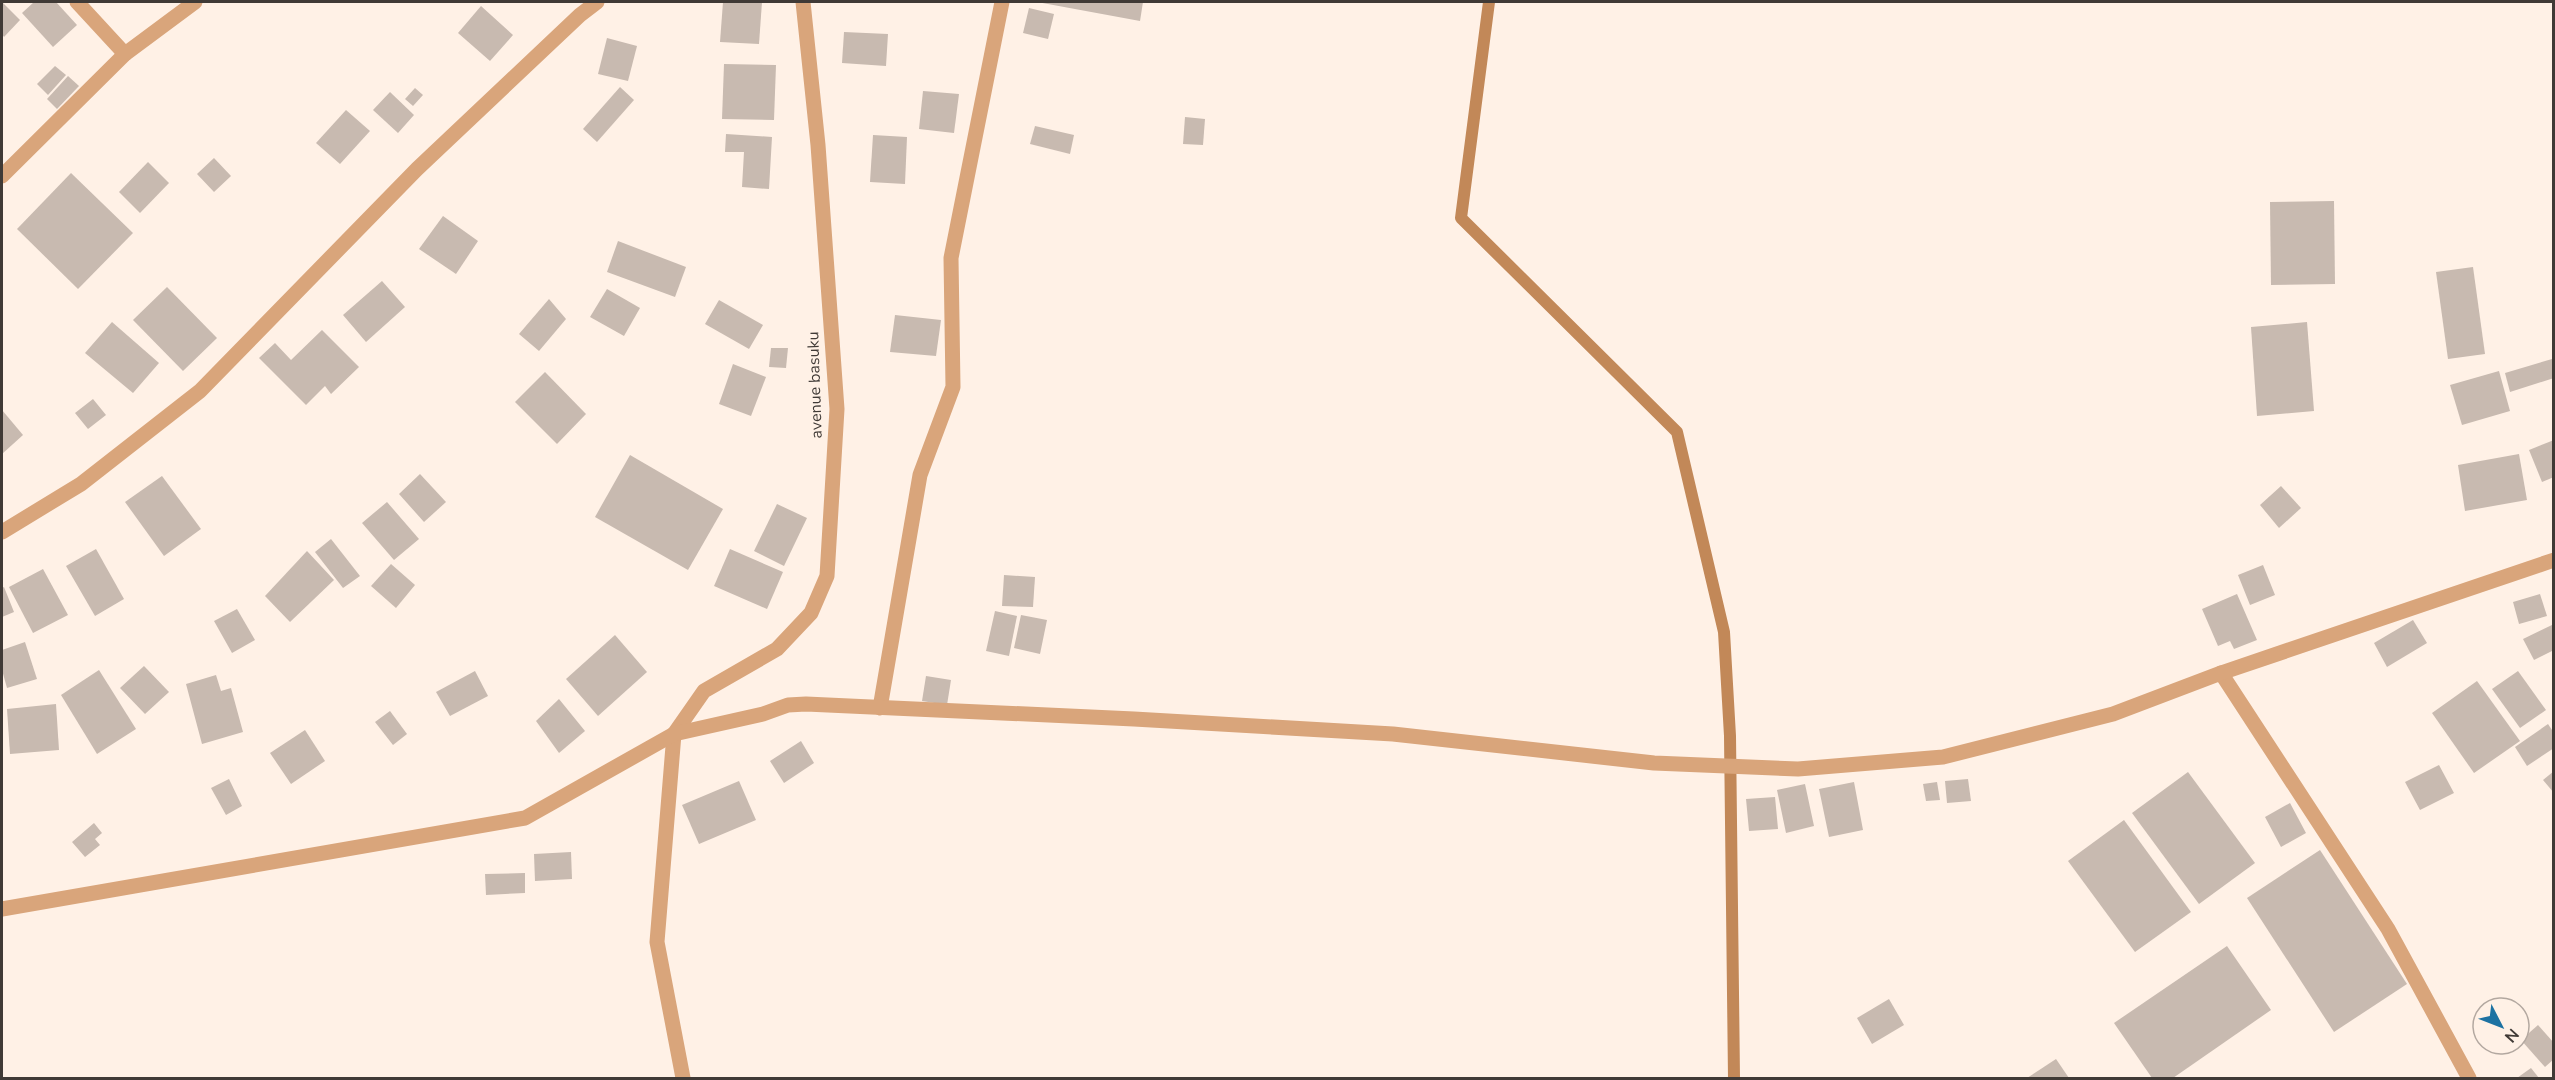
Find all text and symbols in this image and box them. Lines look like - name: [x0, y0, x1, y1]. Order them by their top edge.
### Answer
- street label: avenue basuku: [802, 331, 828, 439]
- north arrow: [2471, 996, 2531, 1056]
- text: N: [2499, 1024, 2524, 1047]

